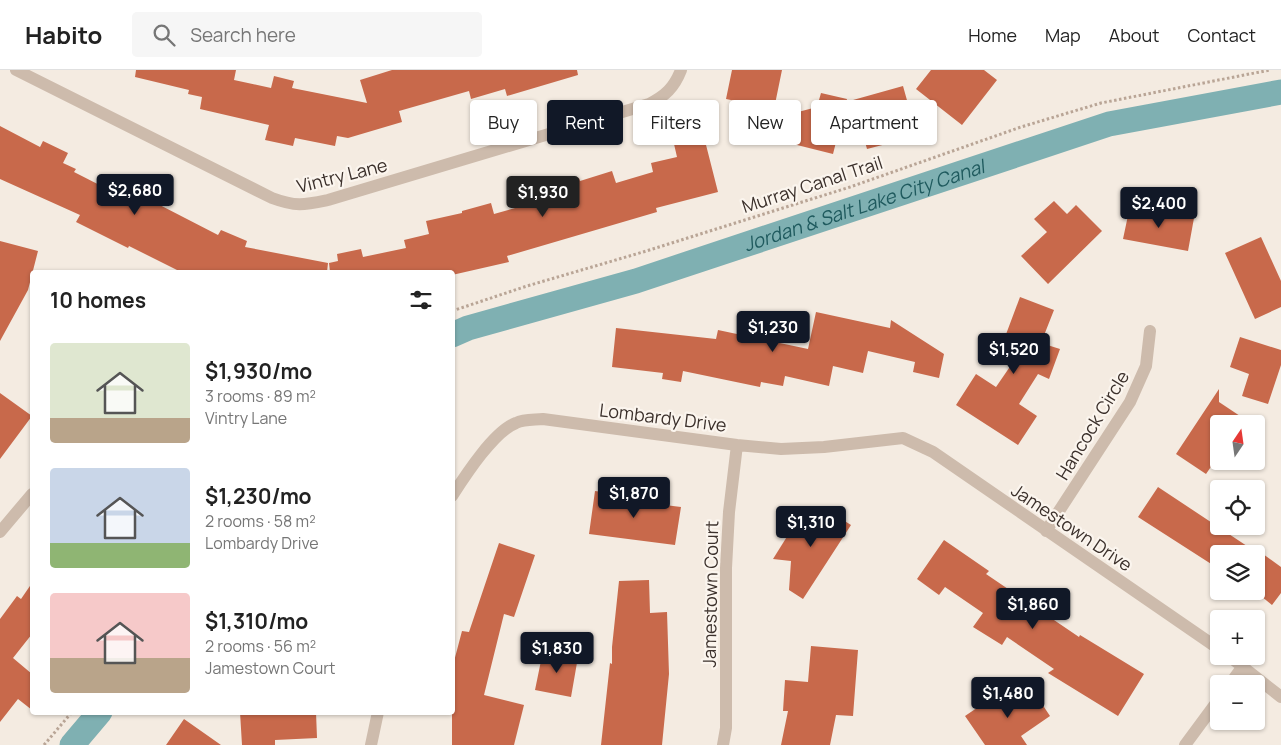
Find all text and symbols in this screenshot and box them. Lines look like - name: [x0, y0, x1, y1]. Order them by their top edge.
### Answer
- search box: [132, 12, 482, 57]
- text: Habito: [25, 18, 102, 51]
- icon: search: [150, 21, 178, 49]
- text: Search here: [190, 22, 296, 48]
- text: Home: [968, 23, 1017, 47]
- text: Map: [1045, 23, 1081, 47]
- text: About: [1109, 23, 1159, 47]
- text: Contact: [1187, 23, 1256, 47]
- chip: Buy: [470, 100, 537, 145]
- chip: Rent: [547, 100, 623, 145]
- chip: Filters: [633, 100, 719, 145]
- chip: New: [729, 100, 801, 145]
- chip: Apartment: [811, 100, 937, 145]
- street label: Murray Canal Trail: [739, 150, 885, 218]
- street label: Vintry Lane: [294, 152, 390, 198]
- water label: Jordan & Salt Lake City Canal: [740, 153, 990, 257]
- pin: $2,680: [94, 174, 176, 216]
- pin: $1,930: [502, 176, 584, 218]
- text: $2,680: [108, 179, 162, 201]
- text: $1,930: [517, 181, 569, 203]
- pin: $2,400: [1118, 186, 1200, 229]
- text: $2,400: [1131, 192, 1187, 214]
- text: 10 homes: [50, 286, 146, 314]
- icon: filters: [407, 286, 435, 314]
- pin: $1,230: [732, 310, 814, 353]
- text: $1,230: [748, 316, 798, 338]
- pin: $1,520: [973, 332, 1055, 375]
- text: $1,520: [989, 338, 1039, 360]
- text: $1,930/mo: [205, 357, 312, 385]
- icon: home: [90, 363, 150, 423]
- street label: Hancock Circle: [1050, 366, 1134, 484]
- text: 3 rooms · 89 m²: [205, 385, 316, 407]
- street label: Lombardy Drive: [598, 397, 728, 437]
- text: Vintry Lane: [205, 407, 287, 429]
- north arrow: [1210, 415, 1265, 470]
- map controls: [1210, 415, 1265, 730]
- pin: $1,870: [593, 476, 675, 519]
- street label: Jamestown Drive: [1007, 478, 1137, 576]
- button: locate: [1210, 480, 1265, 535]
- text: $1,230/mo: [205, 482, 312, 510]
- text: $1,870: [609, 482, 659, 504]
- icon: home: [90, 488, 150, 548]
- pin: $1,310: [770, 506, 852, 548]
- text: 2 rooms · 58 m²: [205, 510, 316, 532]
- text: $1,310: [787, 511, 835, 533]
- street label: Jamestown Court: [697, 520, 723, 668]
- text: Lombardy Drive: [205, 532, 319, 554]
- button: layers: [1210, 545, 1265, 600]
- pin: $1,860: [992, 588, 1074, 630]
- text: $1,860: [1007, 593, 1059, 615]
- text: $1,310/mo: [205, 607, 308, 635]
- button: +: [1210, 610, 1265, 665]
- icon: home: [90, 613, 150, 673]
- pin: $1,830: [516, 632, 598, 674]
- text: 2 rooms · 56 m²: [205, 635, 316, 657]
- text: $1,830: [532, 637, 582, 659]
- text: Jamestown Court: [205, 657, 335, 679]
- button: −: [1210, 675, 1265, 730]
- pin: $1,480: [967, 676, 1049, 719]
- text: $1,480: [982, 682, 1034, 704]

